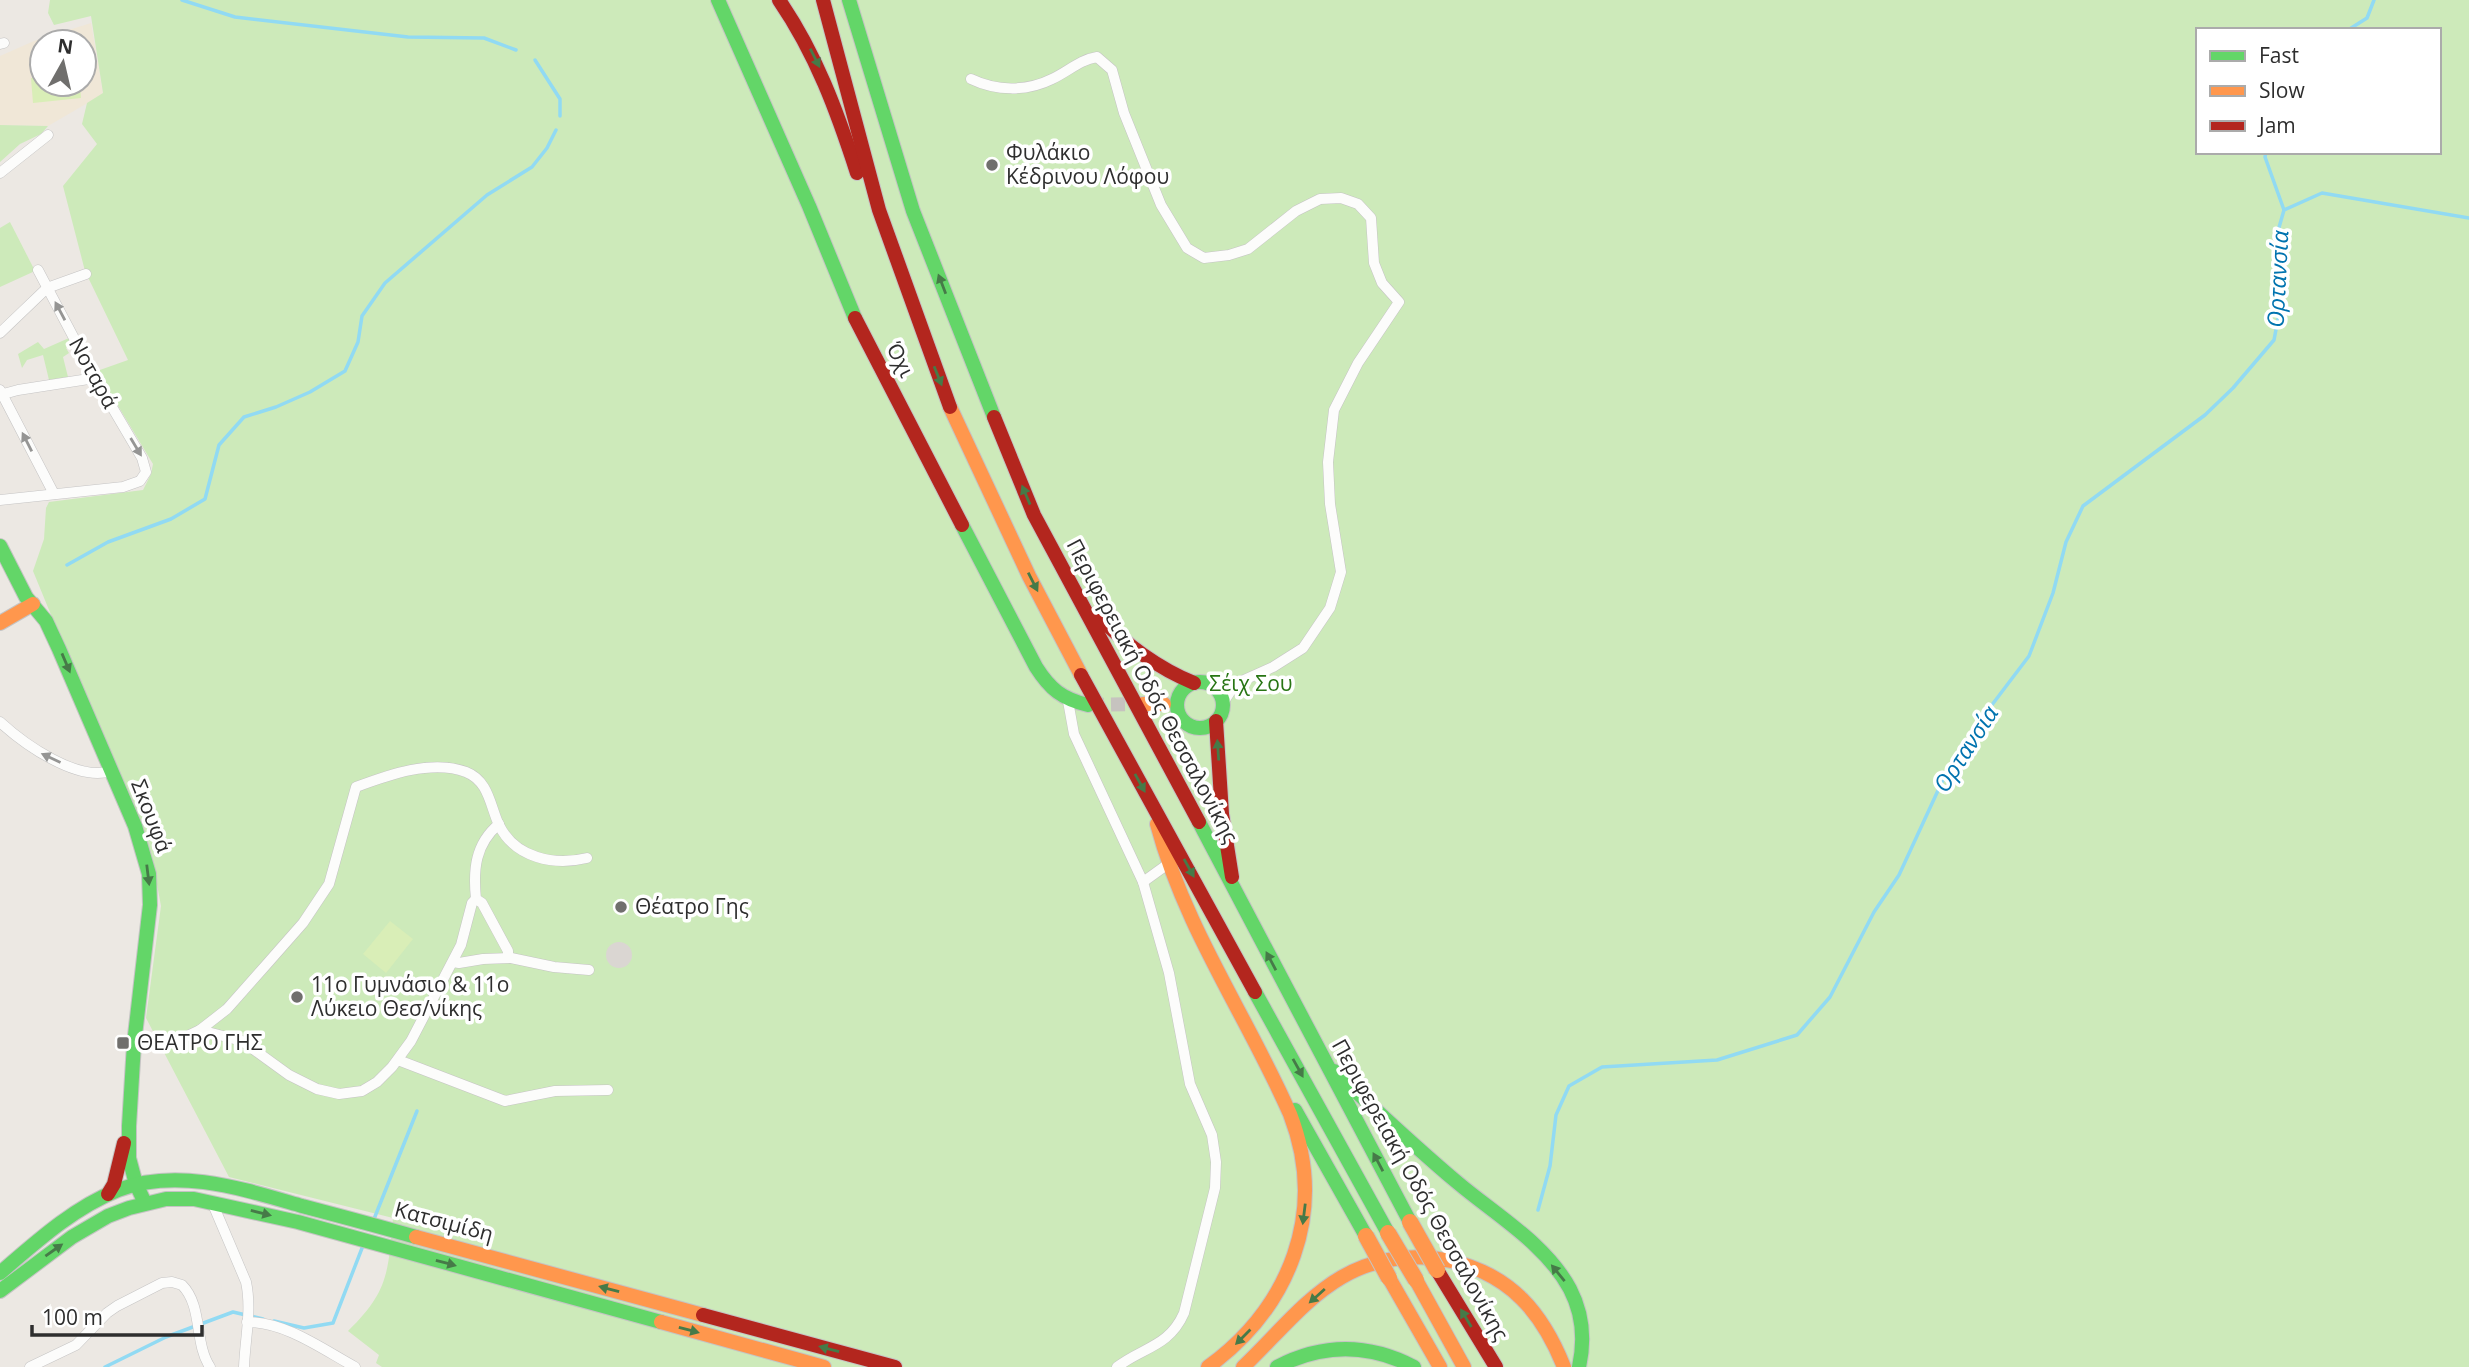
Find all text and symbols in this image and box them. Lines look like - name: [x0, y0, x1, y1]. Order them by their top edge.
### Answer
- north arrow: [28, 28, 98, 98]
- legend: [2196, 28, 2441, 154]
- text: N: [56, 32, 75, 60]
- text: Fast: [2259, 41, 2299, 69]
- one-way arrow: [809, 48, 821, 68]
- text: Slow: [2259, 76, 2305, 104]
- text: Jam: [2257, 111, 2296, 139]
- place label: Φυλάκιο Κέδρινου Λόφου: [1006, 138, 1169, 190]
- marker: Φυλάκιο Κέδρινου Λόφου: [984, 157, 1000, 173]
- water label: Ορτανσία: [2258, 229, 2296, 328]
- one-way arrow: [937, 273, 948, 294]
- one-way arrow: [54, 301, 65, 321]
- street label: Νοταρά: [63, 332, 125, 413]
- street label: Όχι: [880, 336, 921, 382]
- one-way arrow: [932, 365, 943, 386]
- one-way arrow: [21, 432, 32, 452]
- one-way arrow: [129, 437, 142, 456]
- one-way arrow: [1020, 485, 1031, 506]
- street label: Περιφερειακή Οδός Θεσσαλονίκης: [1061, 534, 1245, 847]
- one-way arrow: [1027, 572, 1038, 592]
- one-way arrow: [60, 653, 71, 674]
- park label: Σέιχ Σου: [1209, 669, 1293, 697]
- water label: Ορτανσία: [1925, 698, 2006, 798]
- one-way arrow: [1212, 739, 1223, 761]
- one-way arrow: [41, 752, 61, 763]
- one-way arrow: [1134, 773, 1145, 793]
- street label: Σκουφά: [125, 775, 179, 856]
- one-way arrow: [1183, 858, 1194, 878]
- one-way arrow: [143, 864, 154, 886]
- place label: Θέατρο Γης: [635, 892, 749, 920]
- marker: Θέατρο Γης: [613, 899, 629, 915]
- one-way arrow: [1265, 951, 1277, 971]
- place label: 11ο Γυμνάσιο & 11ο Λύκειο Θεσ/νίκης: [311, 970, 509, 1022]
- marker: 11ο Γυμνάσιο & 11ο Λύκειο Θεσ/νίκης: [289, 989, 305, 1005]
- place label: ΘΕΑΤΡΟ ΓΗΣ: [137, 1028, 263, 1056]
- street label: Περιφερειακή Οδός Θεσσαλονίκης: [1326, 1034, 1516, 1345]
- marker: ΘΕΑΤΡΟ ΓΗΣ: [115, 1035, 131, 1051]
- one-way arrow: [1292, 1058, 1304, 1077]
- one-way arrow: [1372, 1152, 1383, 1172]
- street label: Κατσιμίδη: [392, 1194, 497, 1248]
- one-way arrow: [1298, 1203, 1309, 1225]
- one-way arrow: [250, 1208, 272, 1219]
- one-way arrow: [45, 1243, 63, 1257]
- one-way arrow: [435, 1258, 457, 1269]
- one-way arrow: [1551, 1265, 1566, 1283]
- one-way arrow: [598, 1283, 620, 1294]
- one-way arrow: [1309, 1288, 1326, 1304]
- scale bar: [32, 1294, 201, 1338]
- text: 100 m: [42, 1303, 103, 1331]
- one-way arrow: [1460, 1309, 1473, 1328]
- one-way arrow: [679, 1325, 700, 1335]
- one-way arrow: [1235, 1329, 1252, 1346]
- one-way arrow: [818, 1343, 840, 1354]

